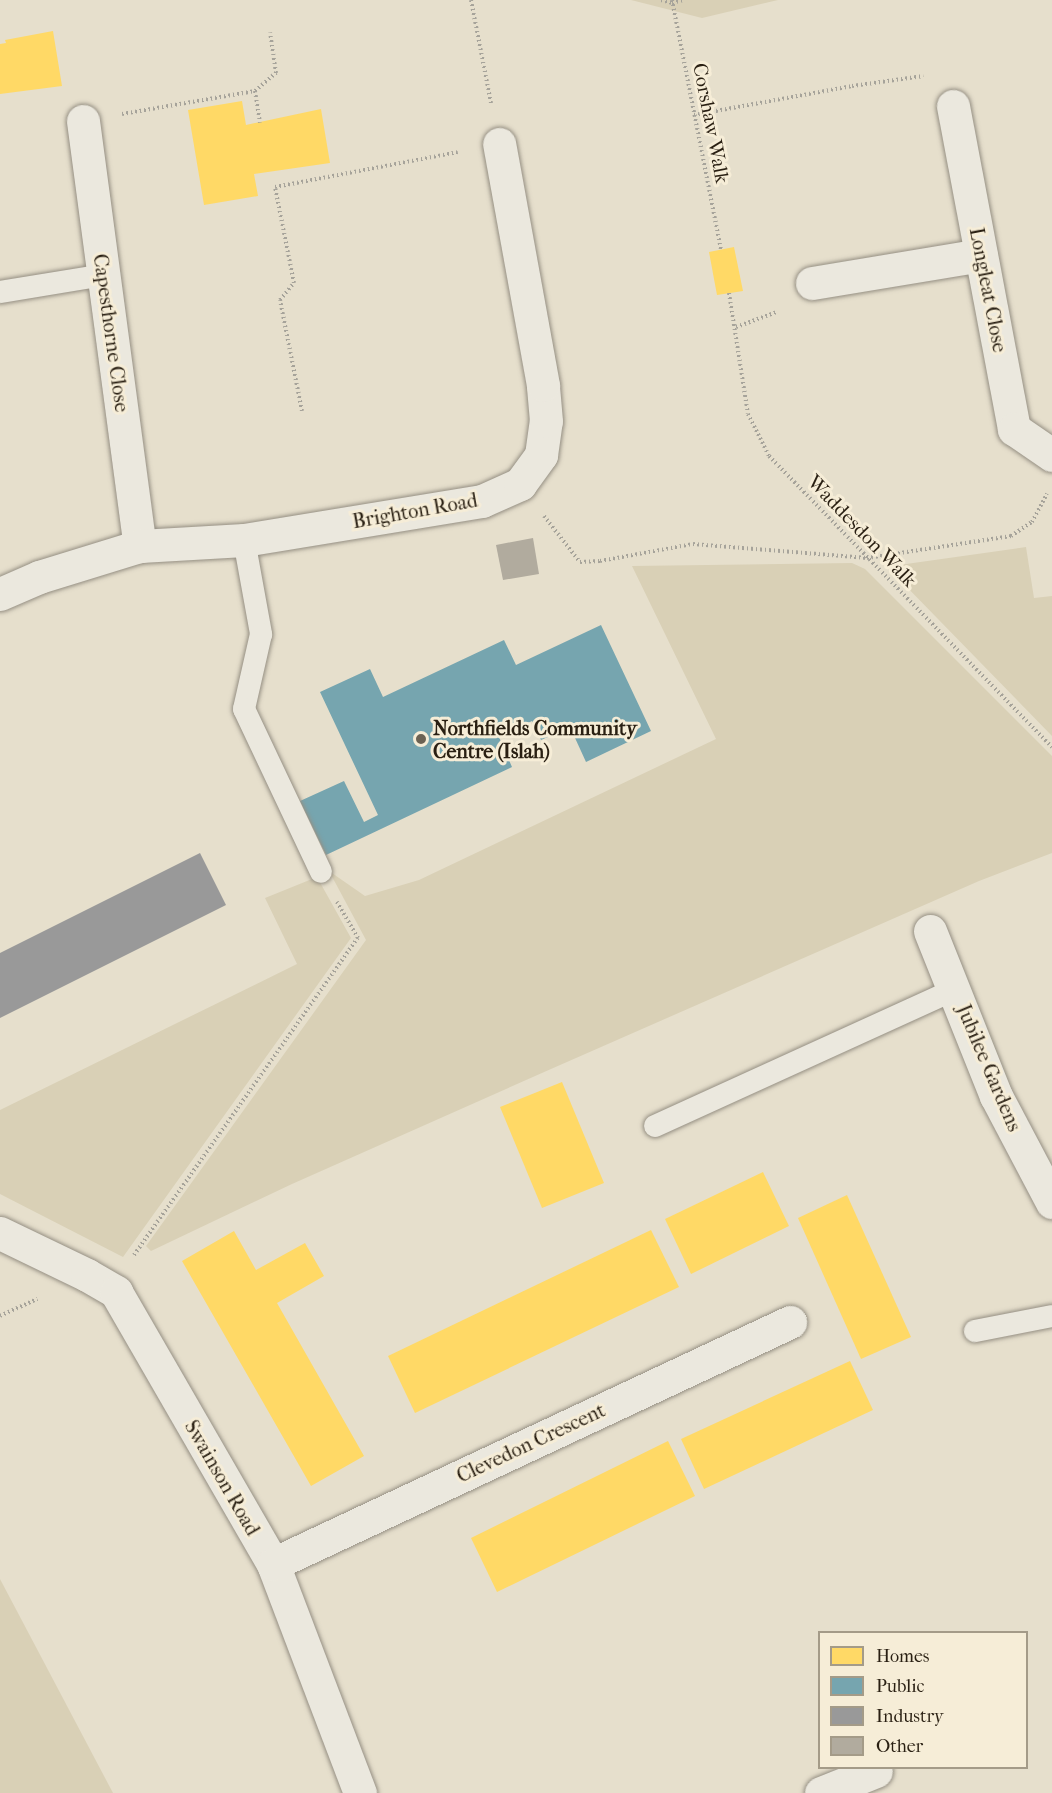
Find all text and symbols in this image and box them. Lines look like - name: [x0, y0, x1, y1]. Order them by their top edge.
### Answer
- street label: Corshaw Walk: [688, 61, 734, 185]
- street label: Longleat Close: [964, 226, 1012, 354]
- street label: Capesthorne Close: [88, 252, 134, 414]
- street label: Waddesdon Walk: [802, 470, 922, 592]
- street label: Brighton Road: [351, 488, 479, 534]
- place label: Northfields Community Centre (Islah): [433, 716, 637, 763]
- marker: Northfields Community Centre (Islah): [414, 732, 428, 746]
- street label: Jubilee Gardens: [951, 1001, 1027, 1135]
- street label: Clevedon Crescent: [453, 1398, 609, 1488]
- street label: Swainson Road: [179, 1416, 265, 1540]
- legend: [818, 1631, 1028, 1769]
- text: Homes: [876, 1646, 930, 1667]
- text: Public: [876, 1676, 924, 1697]
- text: Industry: [876, 1706, 944, 1727]
- text: Other: [876, 1736, 923, 1757]

